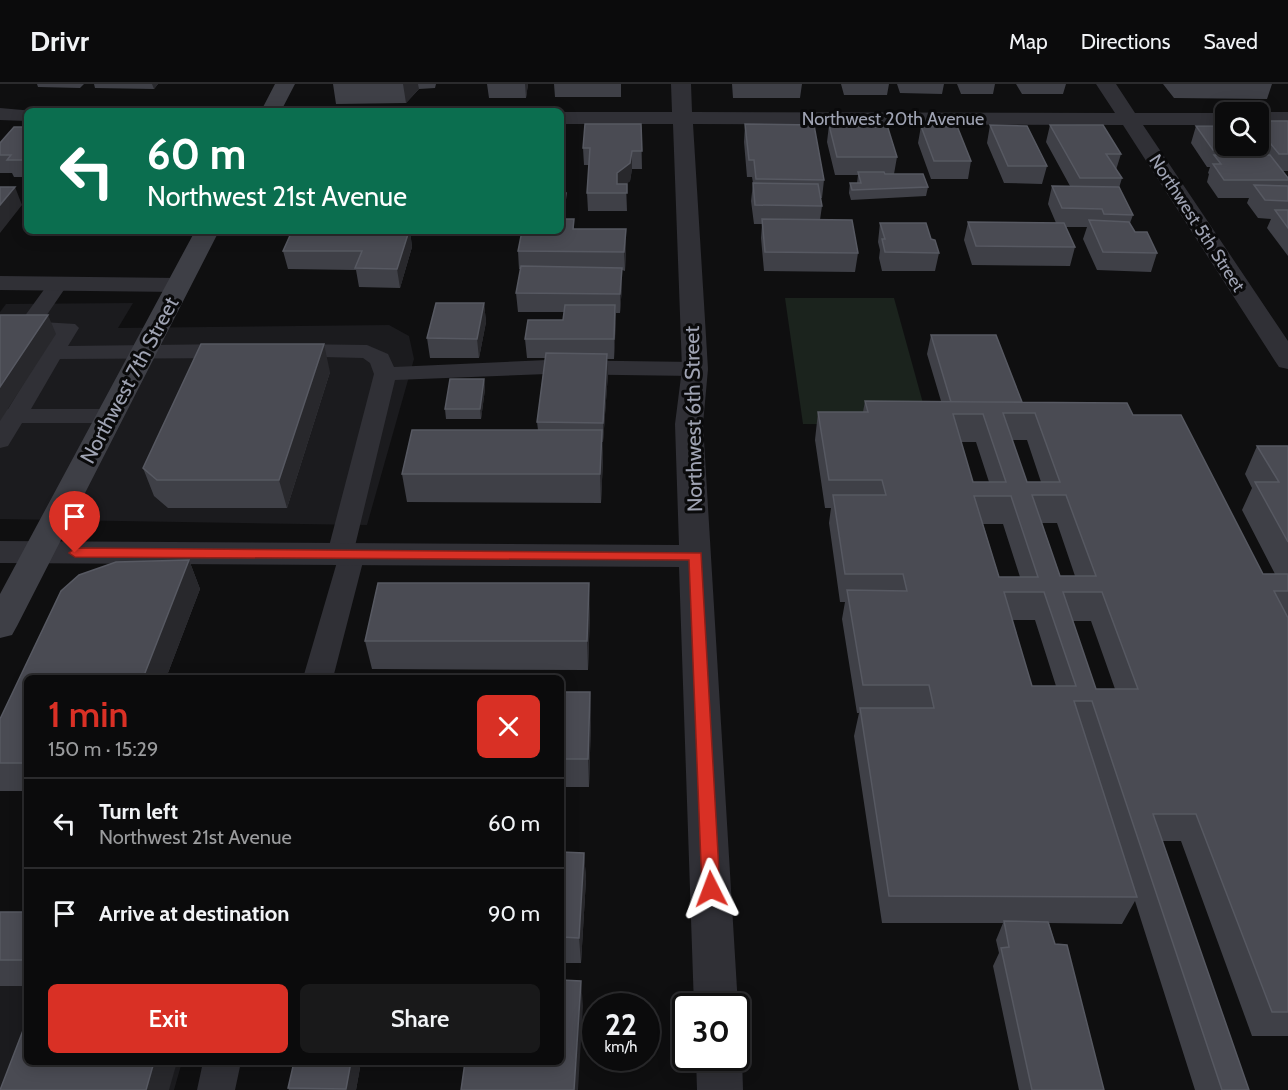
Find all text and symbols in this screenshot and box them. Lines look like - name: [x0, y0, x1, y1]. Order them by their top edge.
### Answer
- text: Drivr: [30, 24, 89, 58]
- text: Map: [1009, 29, 1048, 54]
- text: Directions: [1081, 29, 1170, 54]
- text: Saved: [1203, 29, 1258, 54]
- map controls: [1215, 102, 1269, 156]
- button: search: [1215, 102, 1269, 156]
- street label: Northwest 20th Avenue: [802, 108, 984, 130]
- text: 60 m: [147, 128, 246, 180]
- icon: left: [48, 132, 126, 210]
- street label: Northwest 5th Street: [1144, 150, 1250, 296]
- text: Northwest 21st Avenue: [147, 180, 407, 213]
- street label: Northwest 7th Street: [75, 292, 183, 468]
- street label: Northwest 6th Street: [679, 326, 707, 512]
- pin: [49, 491, 100, 553]
- icon: arrive: [58, 500, 91, 533]
- text: 1 min: [48, 692, 128, 736]
- button: close: [477, 695, 540, 758]
- text: 150 m · 15:29: [48, 737, 158, 761]
- text: Turn left: [99, 798, 178, 825]
- icon: left: [48, 807, 81, 840]
- text: 60 m: [488, 810, 540, 837]
- text: Northwest 21st Avenue: [99, 825, 292, 849]
- position arrow: [679, 857, 743, 921]
- icon: arrive: [48, 897, 81, 930]
- text: Arrive at destination: [99, 900, 289, 927]
- text: 90 m: [488, 900, 540, 927]
- button: Exit: [48, 984, 288, 1053]
- button: Share: [300, 984, 540, 1053]
- speed limit sign: 30: [672, 993, 750, 1071]
- text: 22: [605, 1006, 637, 1043]
- text: km/h: [605, 1038, 637, 1056]

